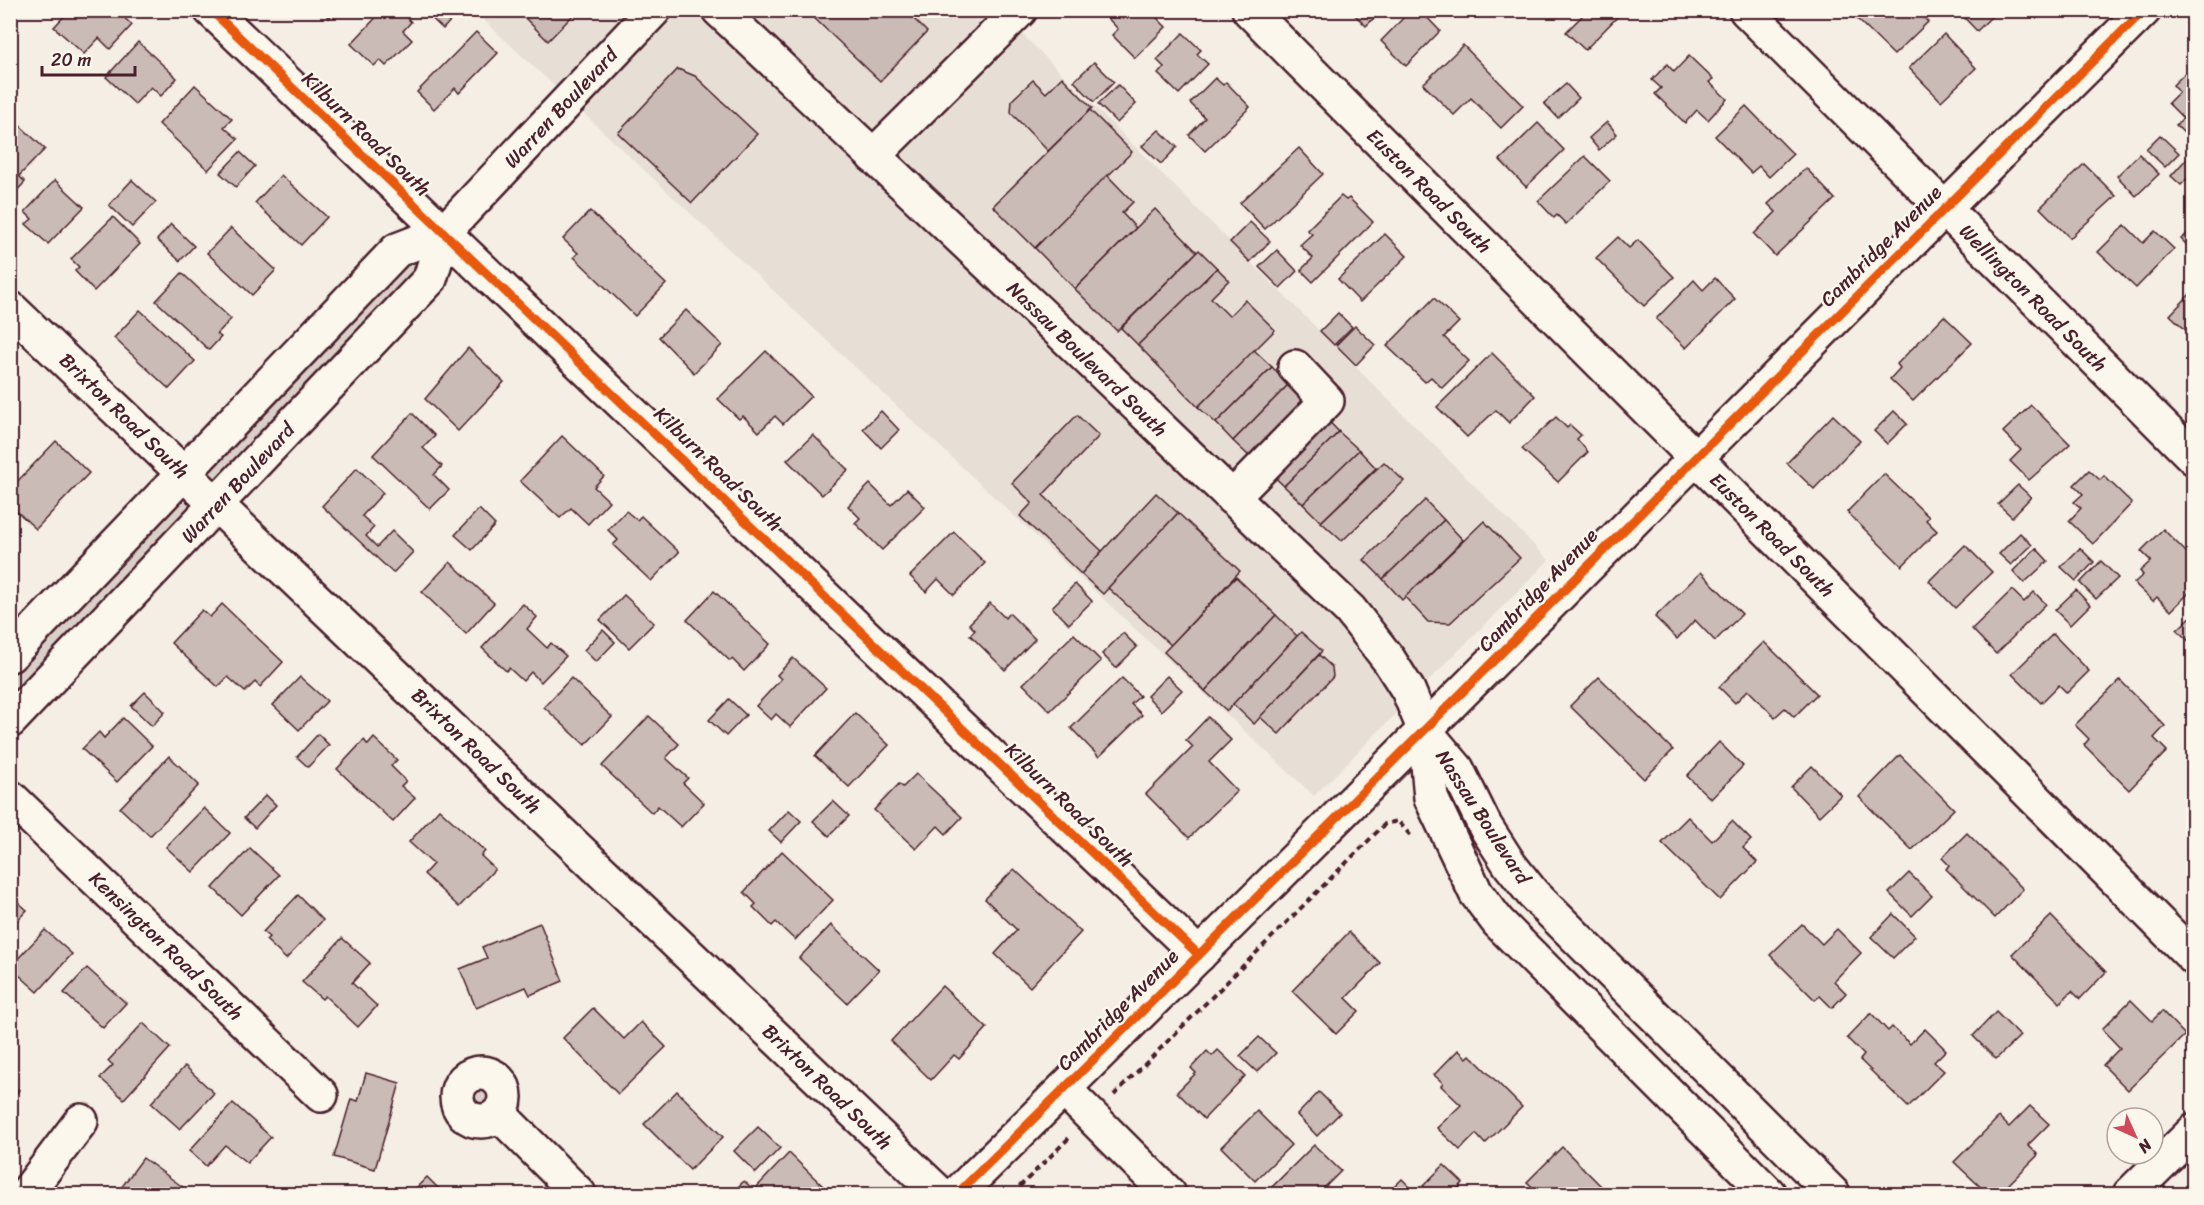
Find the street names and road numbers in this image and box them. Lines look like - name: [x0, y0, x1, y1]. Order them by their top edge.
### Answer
- street label: Warren Boulevard: [495, 38, 628, 177]
- street label: Kilburn Road South: [293, 63, 439, 205]
- street label: Euston Road South: [1358, 120, 1500, 262]
- street label: Cambridge Avenue: [1811, 176, 1951, 316]
- street label: Wellington Road South: [1950, 215, 2116, 381]
- street label: Nassau Boulevard South: [998, 272, 1176, 446]
- street label: Brixton Road South: [50, 344, 198, 488]
- street label: Kilburn Road South: [645, 398, 791, 540]
- street label: Warren Boulevard: [172, 413, 305, 552]
- street label: Euston Road South: [1701, 464, 1843, 606]
- street label: Cambridge Avenue: [1469, 519, 1607, 660]
- street label: Brixton Road South: [402, 679, 550, 823]
- street label: Kilburn Road South: [996, 734, 1142, 876]
- street label: Nassau Boulevard: [1426, 742, 1541, 893]
- street label: Kensington Road South: [80, 863, 252, 1029]
- street label: Cambridge Avenue: [1048, 940, 1188, 1080]
- street label: Brixton Road South: [753, 1015, 901, 1159]

